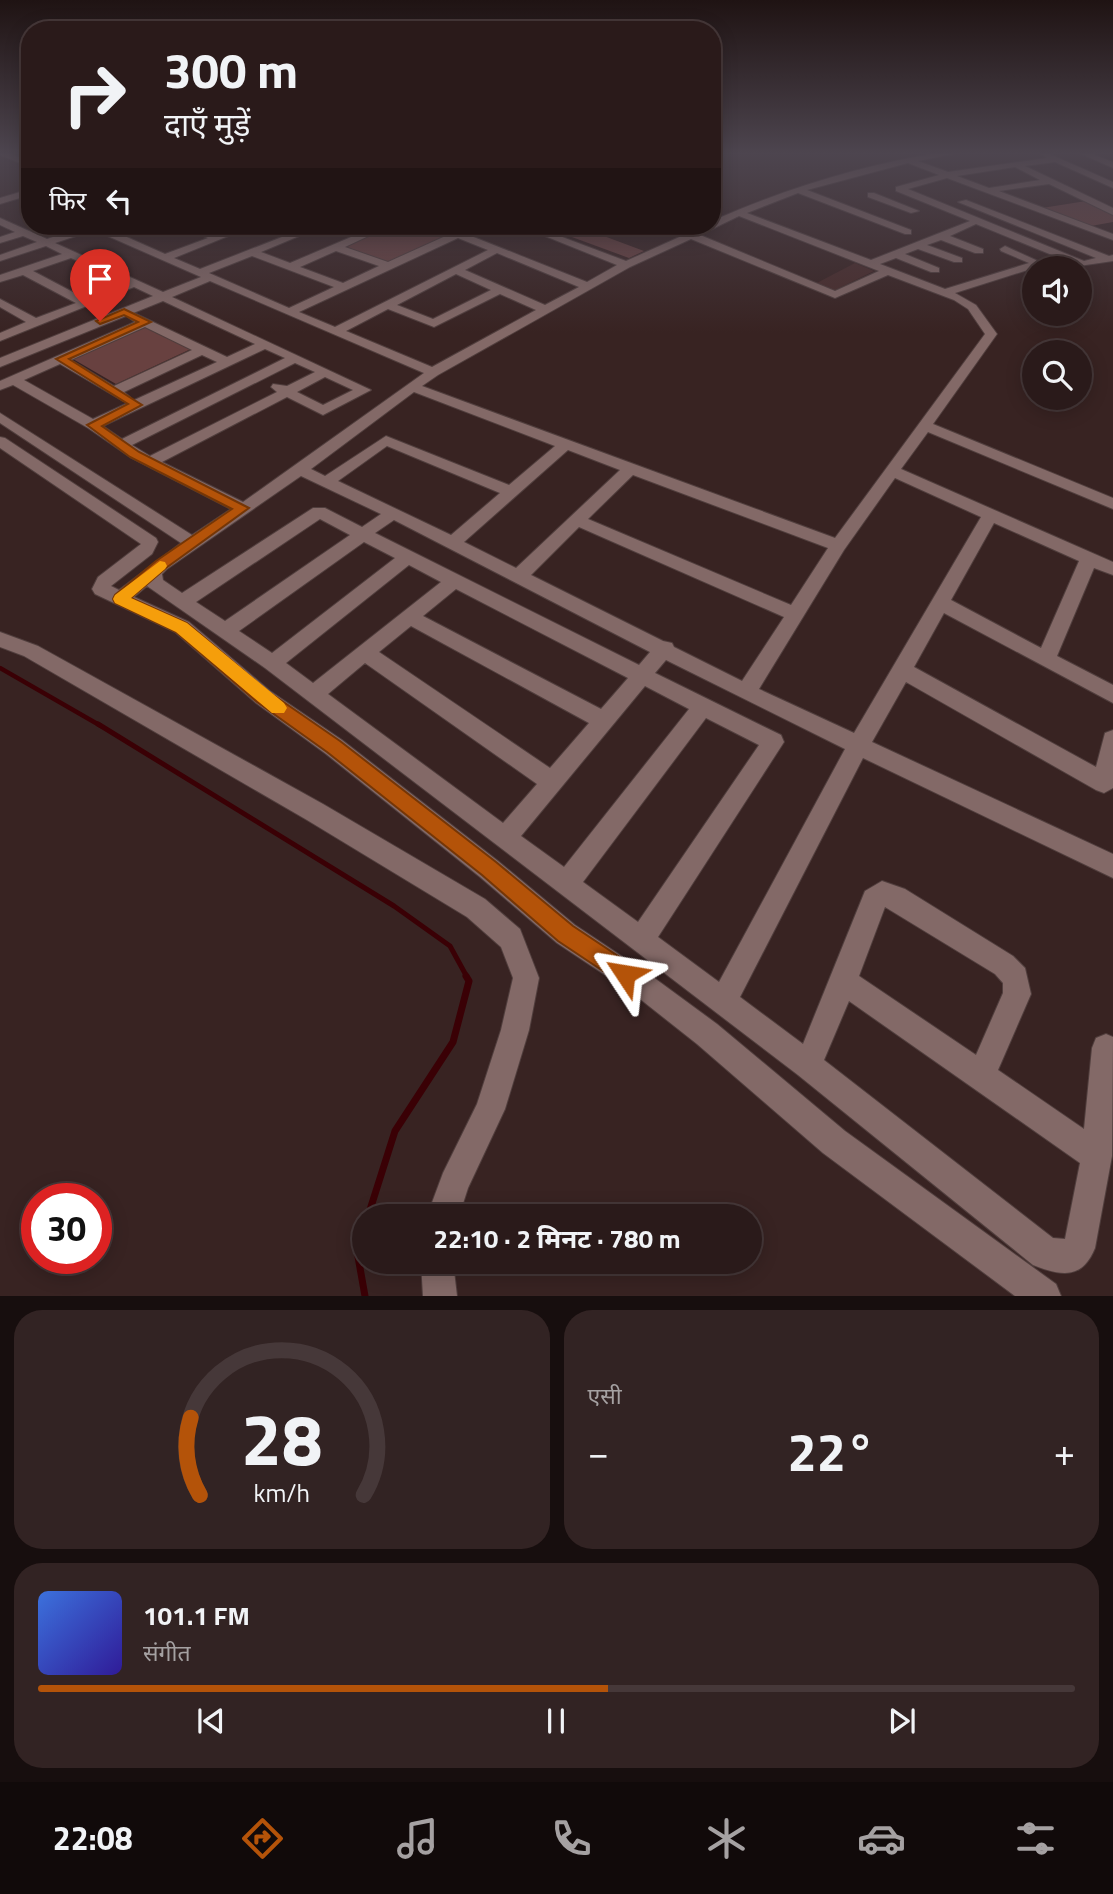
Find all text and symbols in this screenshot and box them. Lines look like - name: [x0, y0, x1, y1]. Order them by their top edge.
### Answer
- text: 300 m: [164, 32, 298, 107]
- icon: right: [49, 49, 140, 140]
- text: दाएँ मुड़ें: [164, 100, 250, 148]
- text: फिर: [49, 181, 86, 220]
- icon: left: [100, 182, 138, 220]
- pin: [70, 249, 130, 321]
- map controls: [1022, 256, 1092, 410]
- button: sound: [1022, 256, 1092, 326]
- icon: arrive: [81, 260, 119, 298]
- button: search: [1022, 340, 1092, 410]
- position arrow: [588, 937, 662, 1011]
- speed limit sign: 30: [21, 1183, 112, 1274]
- text: 22:10 · 2 मिनट · 780 m: [433, 1219, 681, 1258]
- text: एसी: [588, 1378, 622, 1413]
- text: 28: [241, 1384, 323, 1494]
- text: 22°: [788, 1412, 875, 1491]
- text: −: [588, 1423, 609, 1481]
- text: +: [1054, 1423, 1075, 1481]
- text: km/h: [253, 1474, 310, 1512]
- text: 101.1 FM: [143, 1596, 250, 1635]
- text: संगीत: [143, 1635, 191, 1670]
- icon: previous: [192, 1702, 230, 1740]
- icon: pause: [537, 1702, 575, 1740]
- icon: next: [883, 1702, 921, 1740]
- text: 22:08: [53, 1814, 133, 1862]
- icon: directions: [238, 1814, 287, 1863]
- icon: music: [393, 1814, 442, 1863]
- icon: phone: [547, 1814, 596, 1863]
- icon: climate: [702, 1814, 751, 1863]
- icon: car: [857, 1814, 906, 1863]
- icon: filters: [1011, 1814, 1060, 1863]

